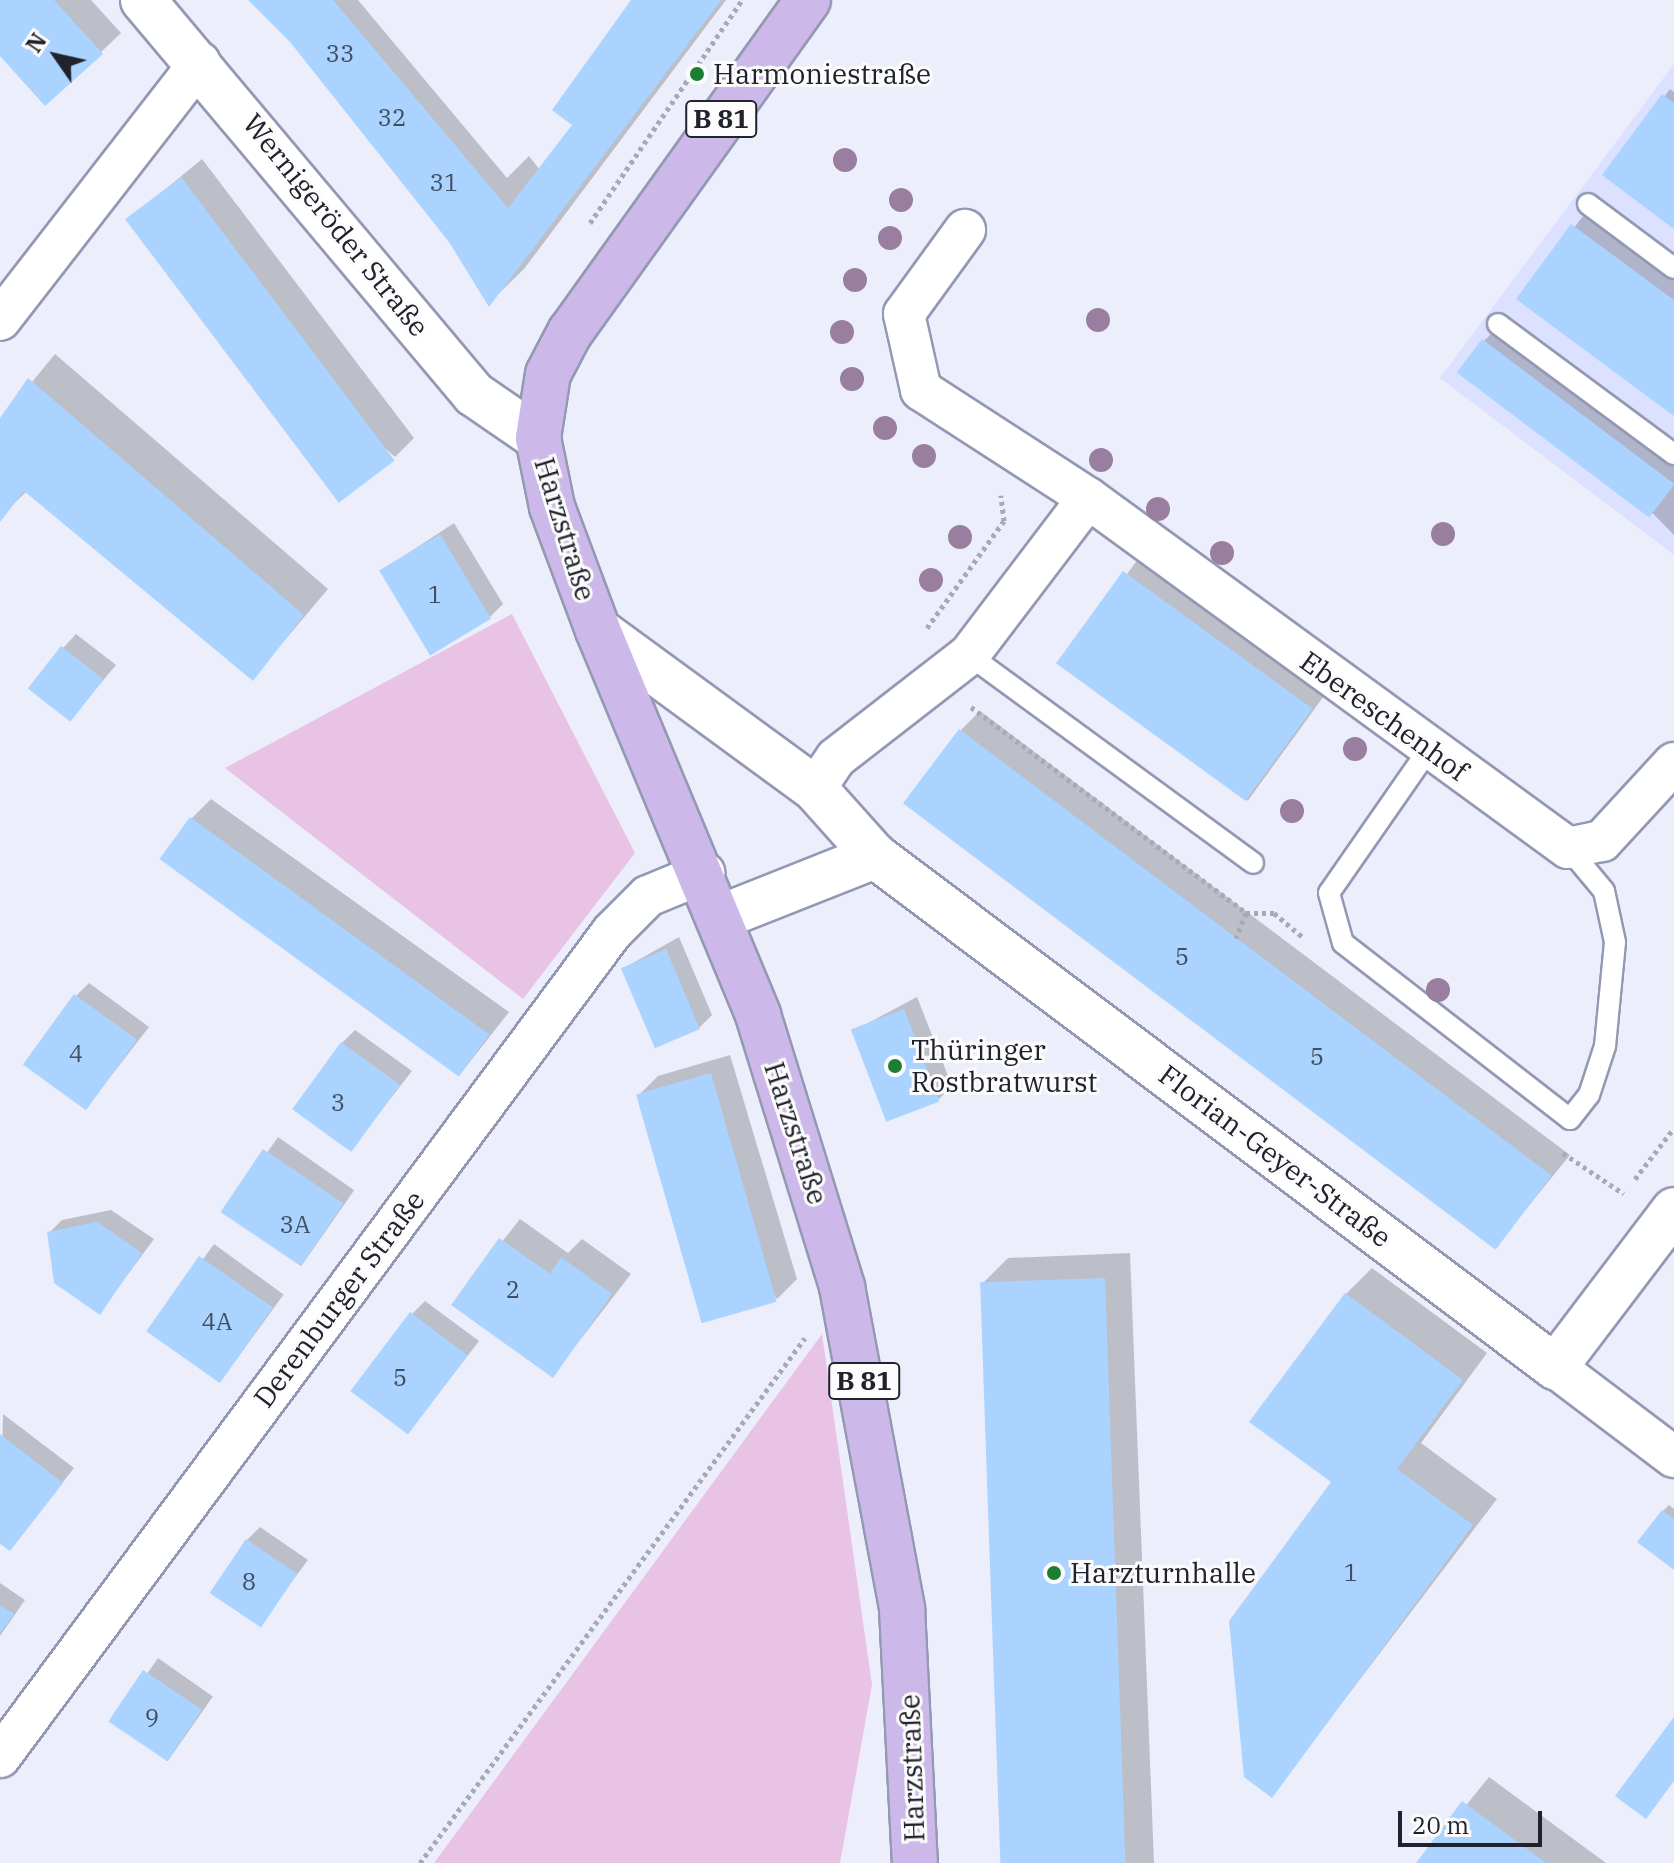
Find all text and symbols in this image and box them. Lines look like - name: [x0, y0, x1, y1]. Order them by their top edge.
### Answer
- north arrow: [16, 16, 96, 96]
- text: N: [19, 27, 53, 58]
- house number: 33: [326, 40, 354, 68]
- place label: Harmoniestraße: [713, 57, 931, 91]
- marker: Harmoniestraße: [688, 65, 706, 83]
- road number: B 81: [685, 97, 757, 141]
- house number: 32: [378, 104, 406, 132]
- street label: Wernigeröder Straße: [236, 107, 436, 343]
- house number: 31: [430, 169, 458, 197]
- street label: Harzstraße: [527, 453, 603, 605]
- house number: 1: [428, 581, 442, 609]
- street label: Ebereschenhof: [1294, 644, 1474, 788]
- house number: 5: [1175, 943, 1189, 971]
- place label: Thüringer Rostbratwurst: [911, 1033, 1097, 1099]
- house number: 4: [69, 1040, 83, 1068]
- house number: 5: [1310, 1043, 1324, 1071]
- marker: Thüringer Rostbratwurst: [886, 1057, 904, 1075]
- street label: Harzstraße: [757, 1058, 835, 1208]
- street label: Florian-Geyer-Straße: [1152, 1058, 1398, 1254]
- house number: 3: [331, 1089, 345, 1117]
- street label: Derenburger Straße: [247, 1184, 431, 1414]
- house number: 3A: [280, 1211, 310, 1239]
- house number: 2: [506, 1276, 520, 1304]
- house number: 4A: [202, 1308, 232, 1336]
- road number: B 81: [828, 1359, 900, 1403]
- house number: 5: [393, 1364, 407, 1392]
- place label: Harzturnhalle: [1070, 1556, 1256, 1590]
- house number: 1: [1344, 1559, 1358, 1587]
- marker: Harzturnhalle: [1045, 1564, 1063, 1582]
- house number: 8: [242, 1568, 256, 1596]
- street label: Harzstraße: [893, 1694, 931, 1842]
- house number: 9: [145, 1704, 159, 1732]
- scale bar: [1402, 1795, 1546, 1845]
- text: 20 m: [1412, 1809, 1469, 1841]

